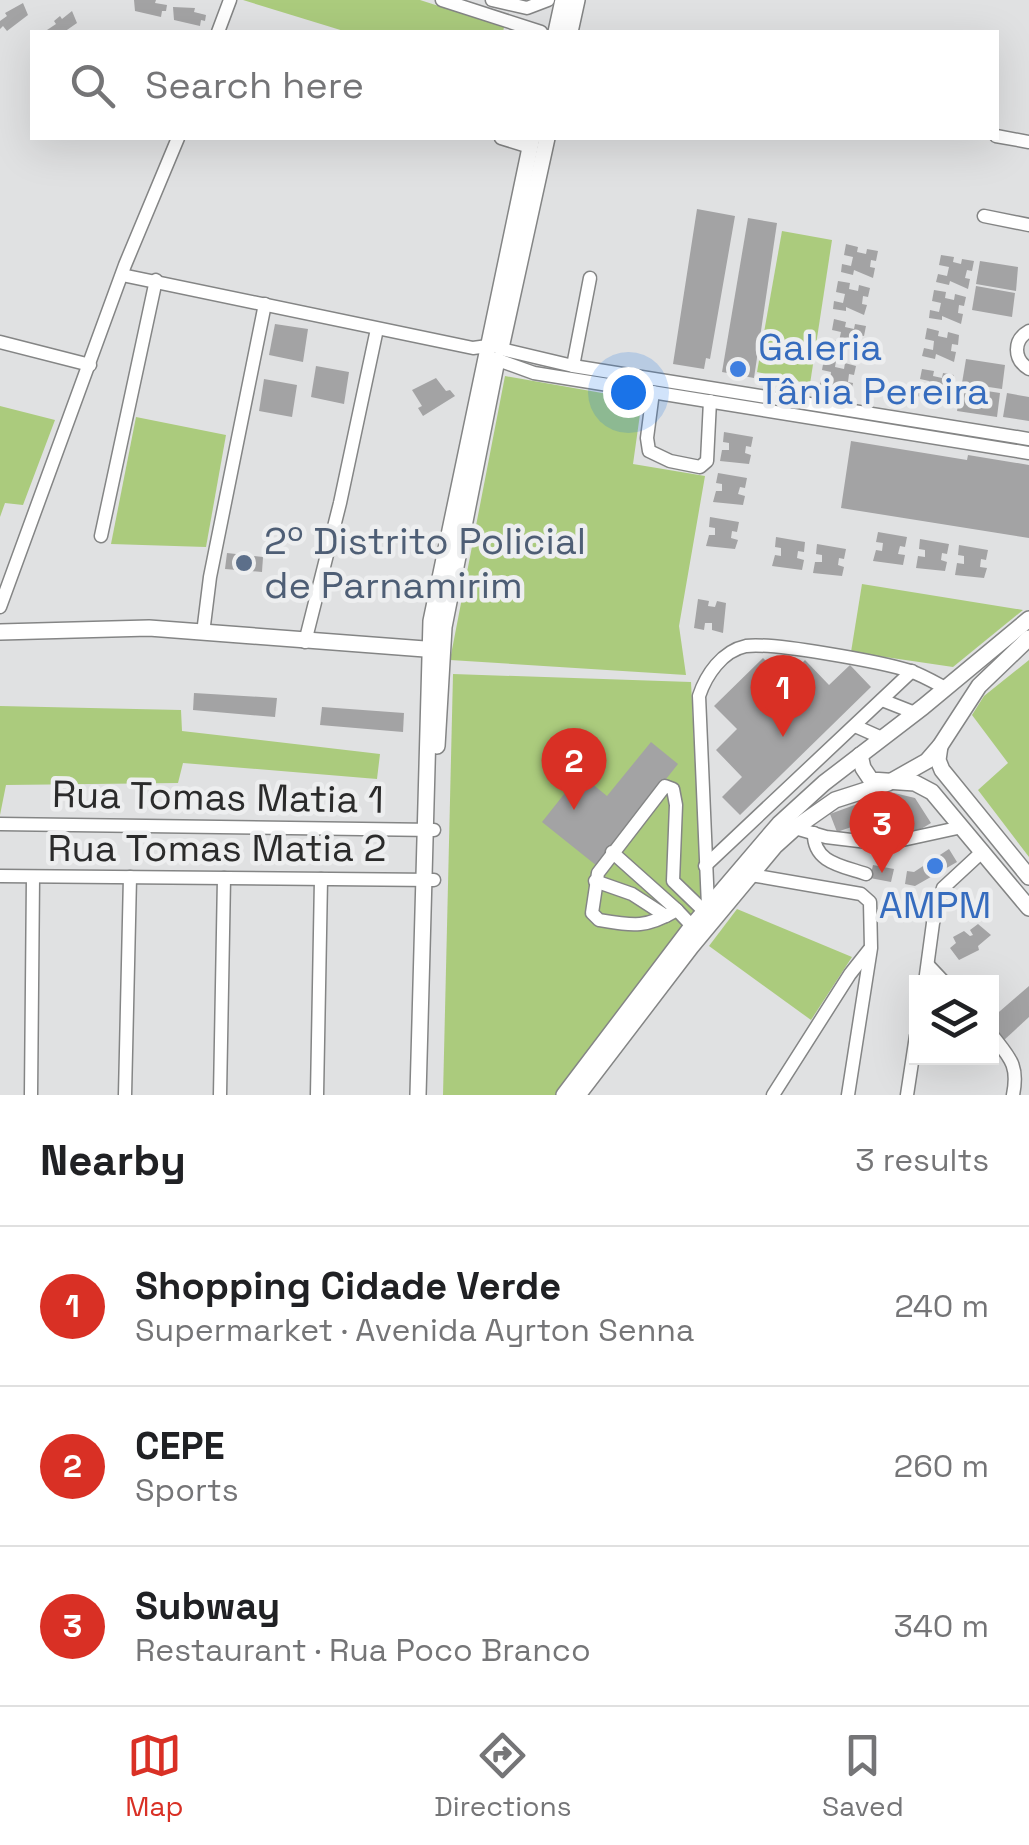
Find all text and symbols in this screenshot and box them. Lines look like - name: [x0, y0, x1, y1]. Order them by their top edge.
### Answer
- search box: [30, 30, 999, 140]
- icon: search: [65, 58, 120, 113]
- text: Search here: [145, 61, 364, 109]
- place label: Galeria Tânia Pereira: [758, 323, 989, 415]
- marker: Galeria Tânia Pereira: [727, 358, 749, 380]
- your location: [603, 367, 654, 418]
- place label: 2º Distrito Policial de Parnamirim: [264, 517, 586, 609]
- marker: 2º Distrito Policial de Parnamirim: [233, 552, 255, 574]
- pin: 1: [750, 654, 816, 737]
- pin: 2: [542, 728, 606, 810]
- street label: Rua Tomas Matia 1: [52, 770, 384, 824]
- pin: 3: [850, 790, 914, 873]
- street label: Rua Tomas Matia 2: [48, 824, 386, 872]
- marker: AMPM: [924, 855, 946, 877]
- place label: AMPM: [879, 881, 991, 929]
- map controls: [909, 975, 999, 1065]
- button: layers: [909, 975, 999, 1065]
- text: Nearby: [40, 1134, 186, 1187]
- text: 3 results: [855, 1140, 989, 1180]
- text: Shopping Cidade Verde: [135, 1262, 561, 1310]
- text: 1: [65, 1286, 80, 1326]
- text: 240 m: [894, 1286, 989, 1326]
- text: Supermarket · Avenida Ayrton Senna: [135, 1310, 694, 1350]
- text: CEPE: [135, 1422, 225, 1470]
- text: 2: [63, 1446, 82, 1486]
- text: 260 m: [894, 1446, 989, 1486]
- text: Sports: [135, 1470, 239, 1510]
- text: Subway: [135, 1582, 280, 1630]
- text: 3: [63, 1606, 82, 1646]
- text: 340 m: [893, 1606, 989, 1646]
- text: Restaurant · Rua Poco Branco: [135, 1630, 591, 1670]
- tab: Map: [125, 1728, 184, 1824]
- tab: Directions: [434, 1728, 571, 1824]
- tab: Saved: [822, 1728, 904, 1824]

